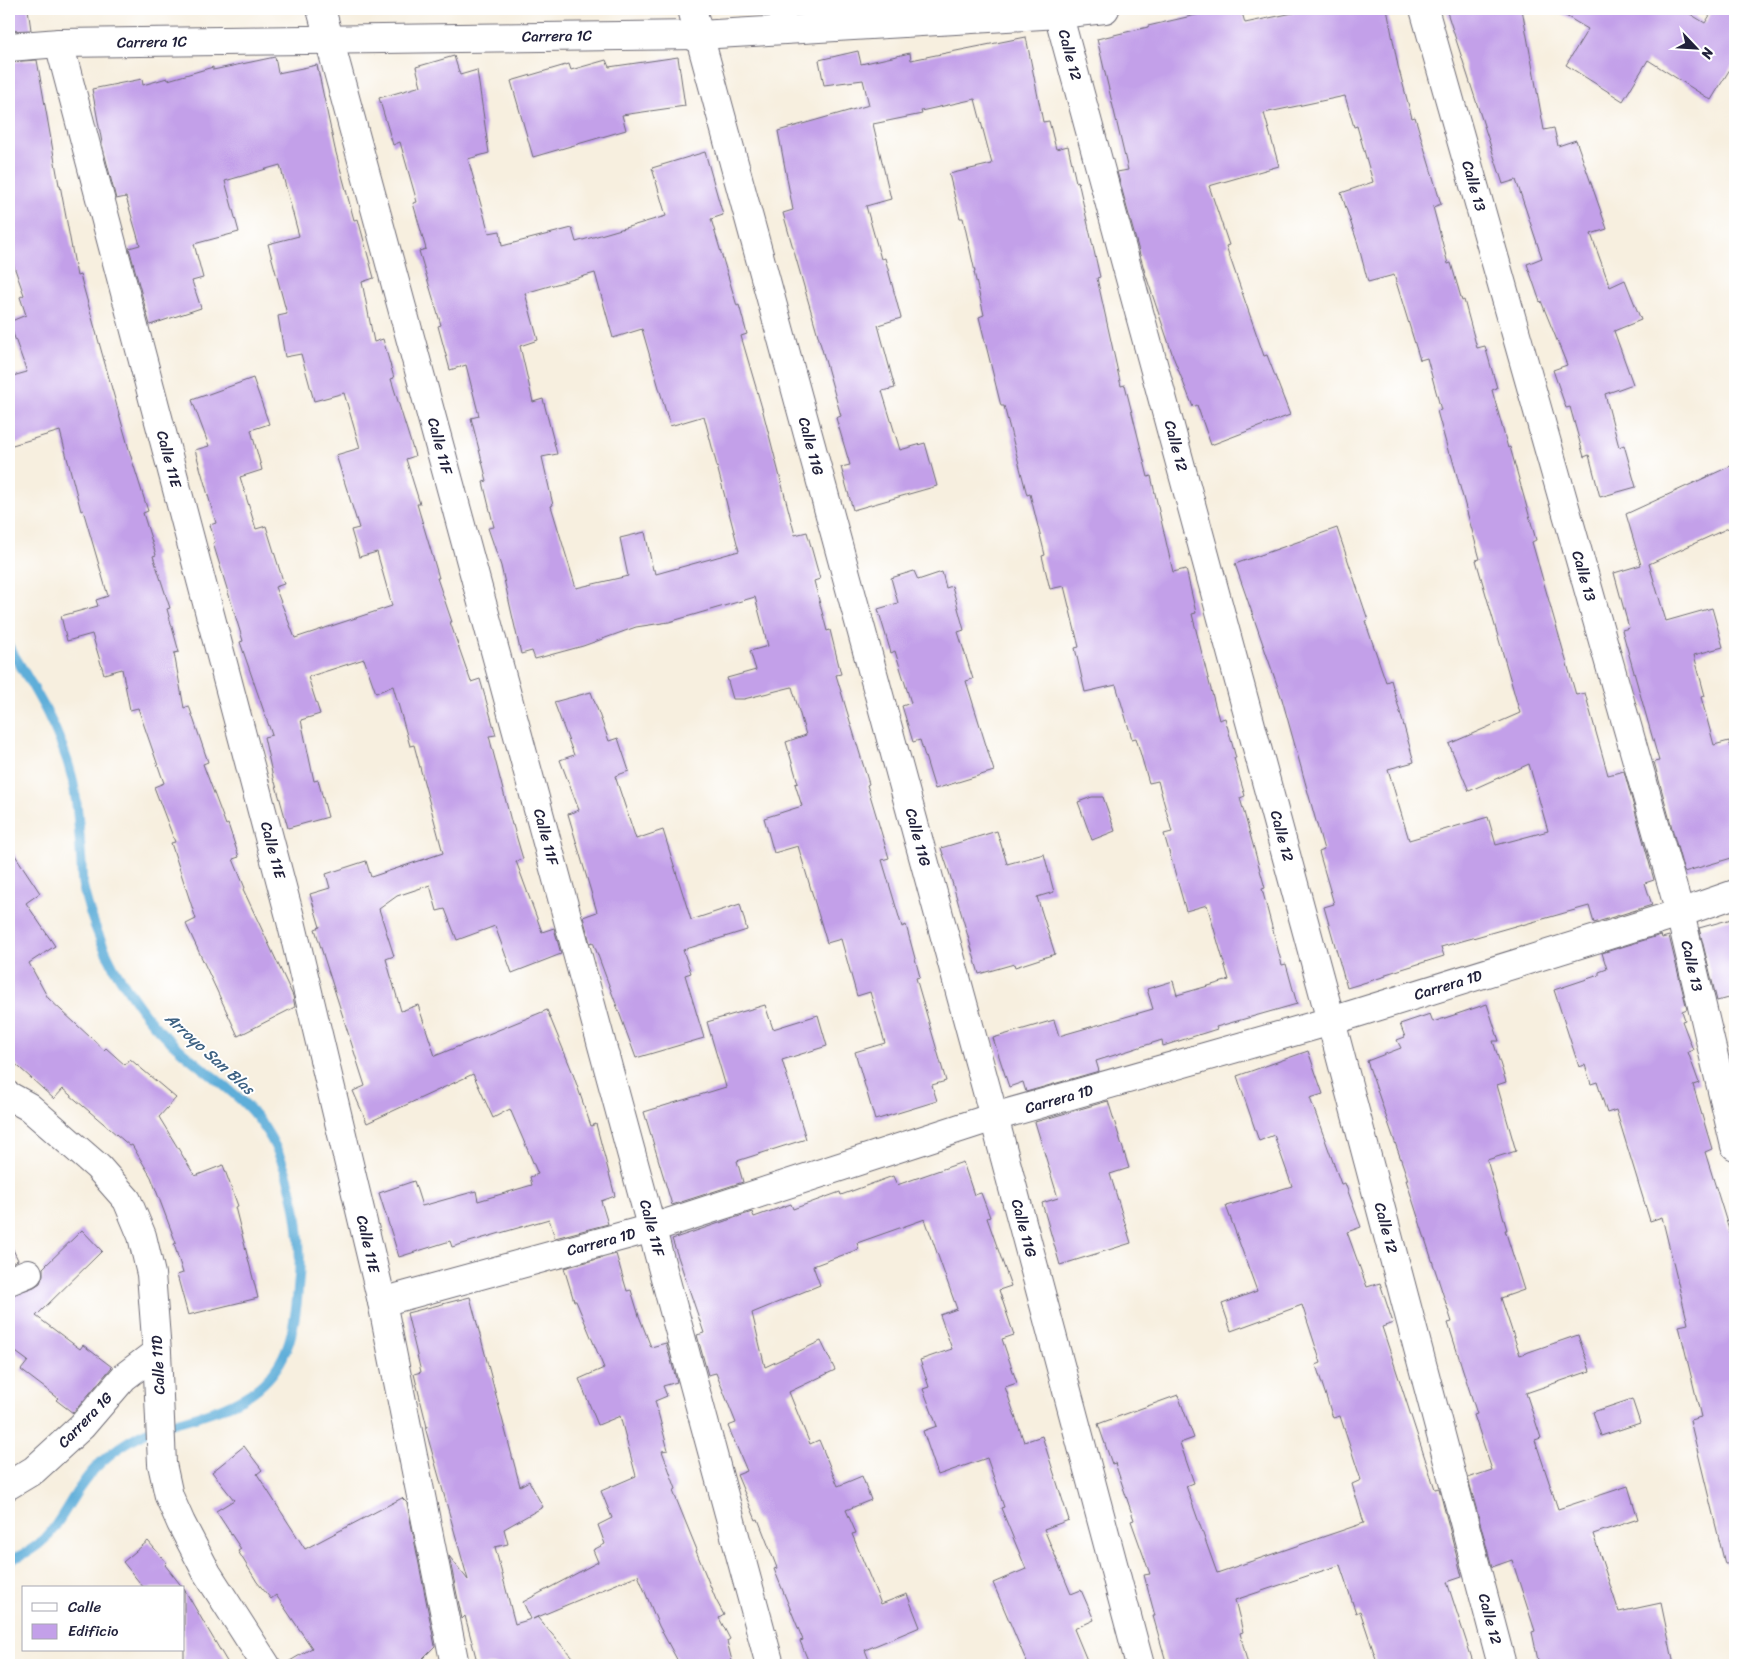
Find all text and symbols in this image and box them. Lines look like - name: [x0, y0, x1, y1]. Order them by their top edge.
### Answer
- street label: Carrera 1C: [522, 22, 593, 50]
- north arrow: [1672, 22, 1722, 72]
- street label: Calle 12: [1051, 26, 1089, 84]
- street label: Carrera 1C: [117, 28, 188, 56]
- text: N: [1694, 43, 1721, 63]
- street label: Calle 13: [1454, 158, 1494, 214]
- street label: Calle 11G: [791, 414, 831, 479]
- street label: Calle 11F: [420, 415, 460, 478]
- street label: Calle 12: [1157, 417, 1195, 475]
- street label: Calle 11E: [149, 428, 190, 492]
- street label: Calle 13: [1564, 548, 1604, 604]
- street label: Calle 11G: [898, 805, 938, 870]
- street label: Calle 11F: [526, 806, 566, 869]
- street label: Calle 12: [1263, 807, 1301, 865]
- street label: Calle 11E: [253, 819, 294, 883]
- street label: Calle 13: [1674, 938, 1710, 994]
- street label: Carrera 1D: [1411, 962, 1485, 1008]
- water label: Arroyo San Blas: [157, 1004, 263, 1103]
- street label: Carrera 1D: [1022, 1077, 1096, 1121]
- street label: Calle 11G: [1004, 1196, 1044, 1261]
- street label: Calle 11F: [632, 1197, 672, 1260]
- street label: Calle 12: [1367, 1199, 1405, 1257]
- street label: Calle 11E: [349, 1213, 388, 1277]
- street label: Carrera 1D: [564, 1220, 638, 1264]
- street label: Calle 11D: [143, 1335, 173, 1395]
- street label: Carrera 1G: [51, 1385, 119, 1454]
- legend: [22, 1586, 185, 1652]
- street label: Calle 12: [1471, 1590, 1509, 1648]
- text: Calle: [68, 1594, 101, 1620]
- text: Edificio: [68, 1618, 119, 1644]

